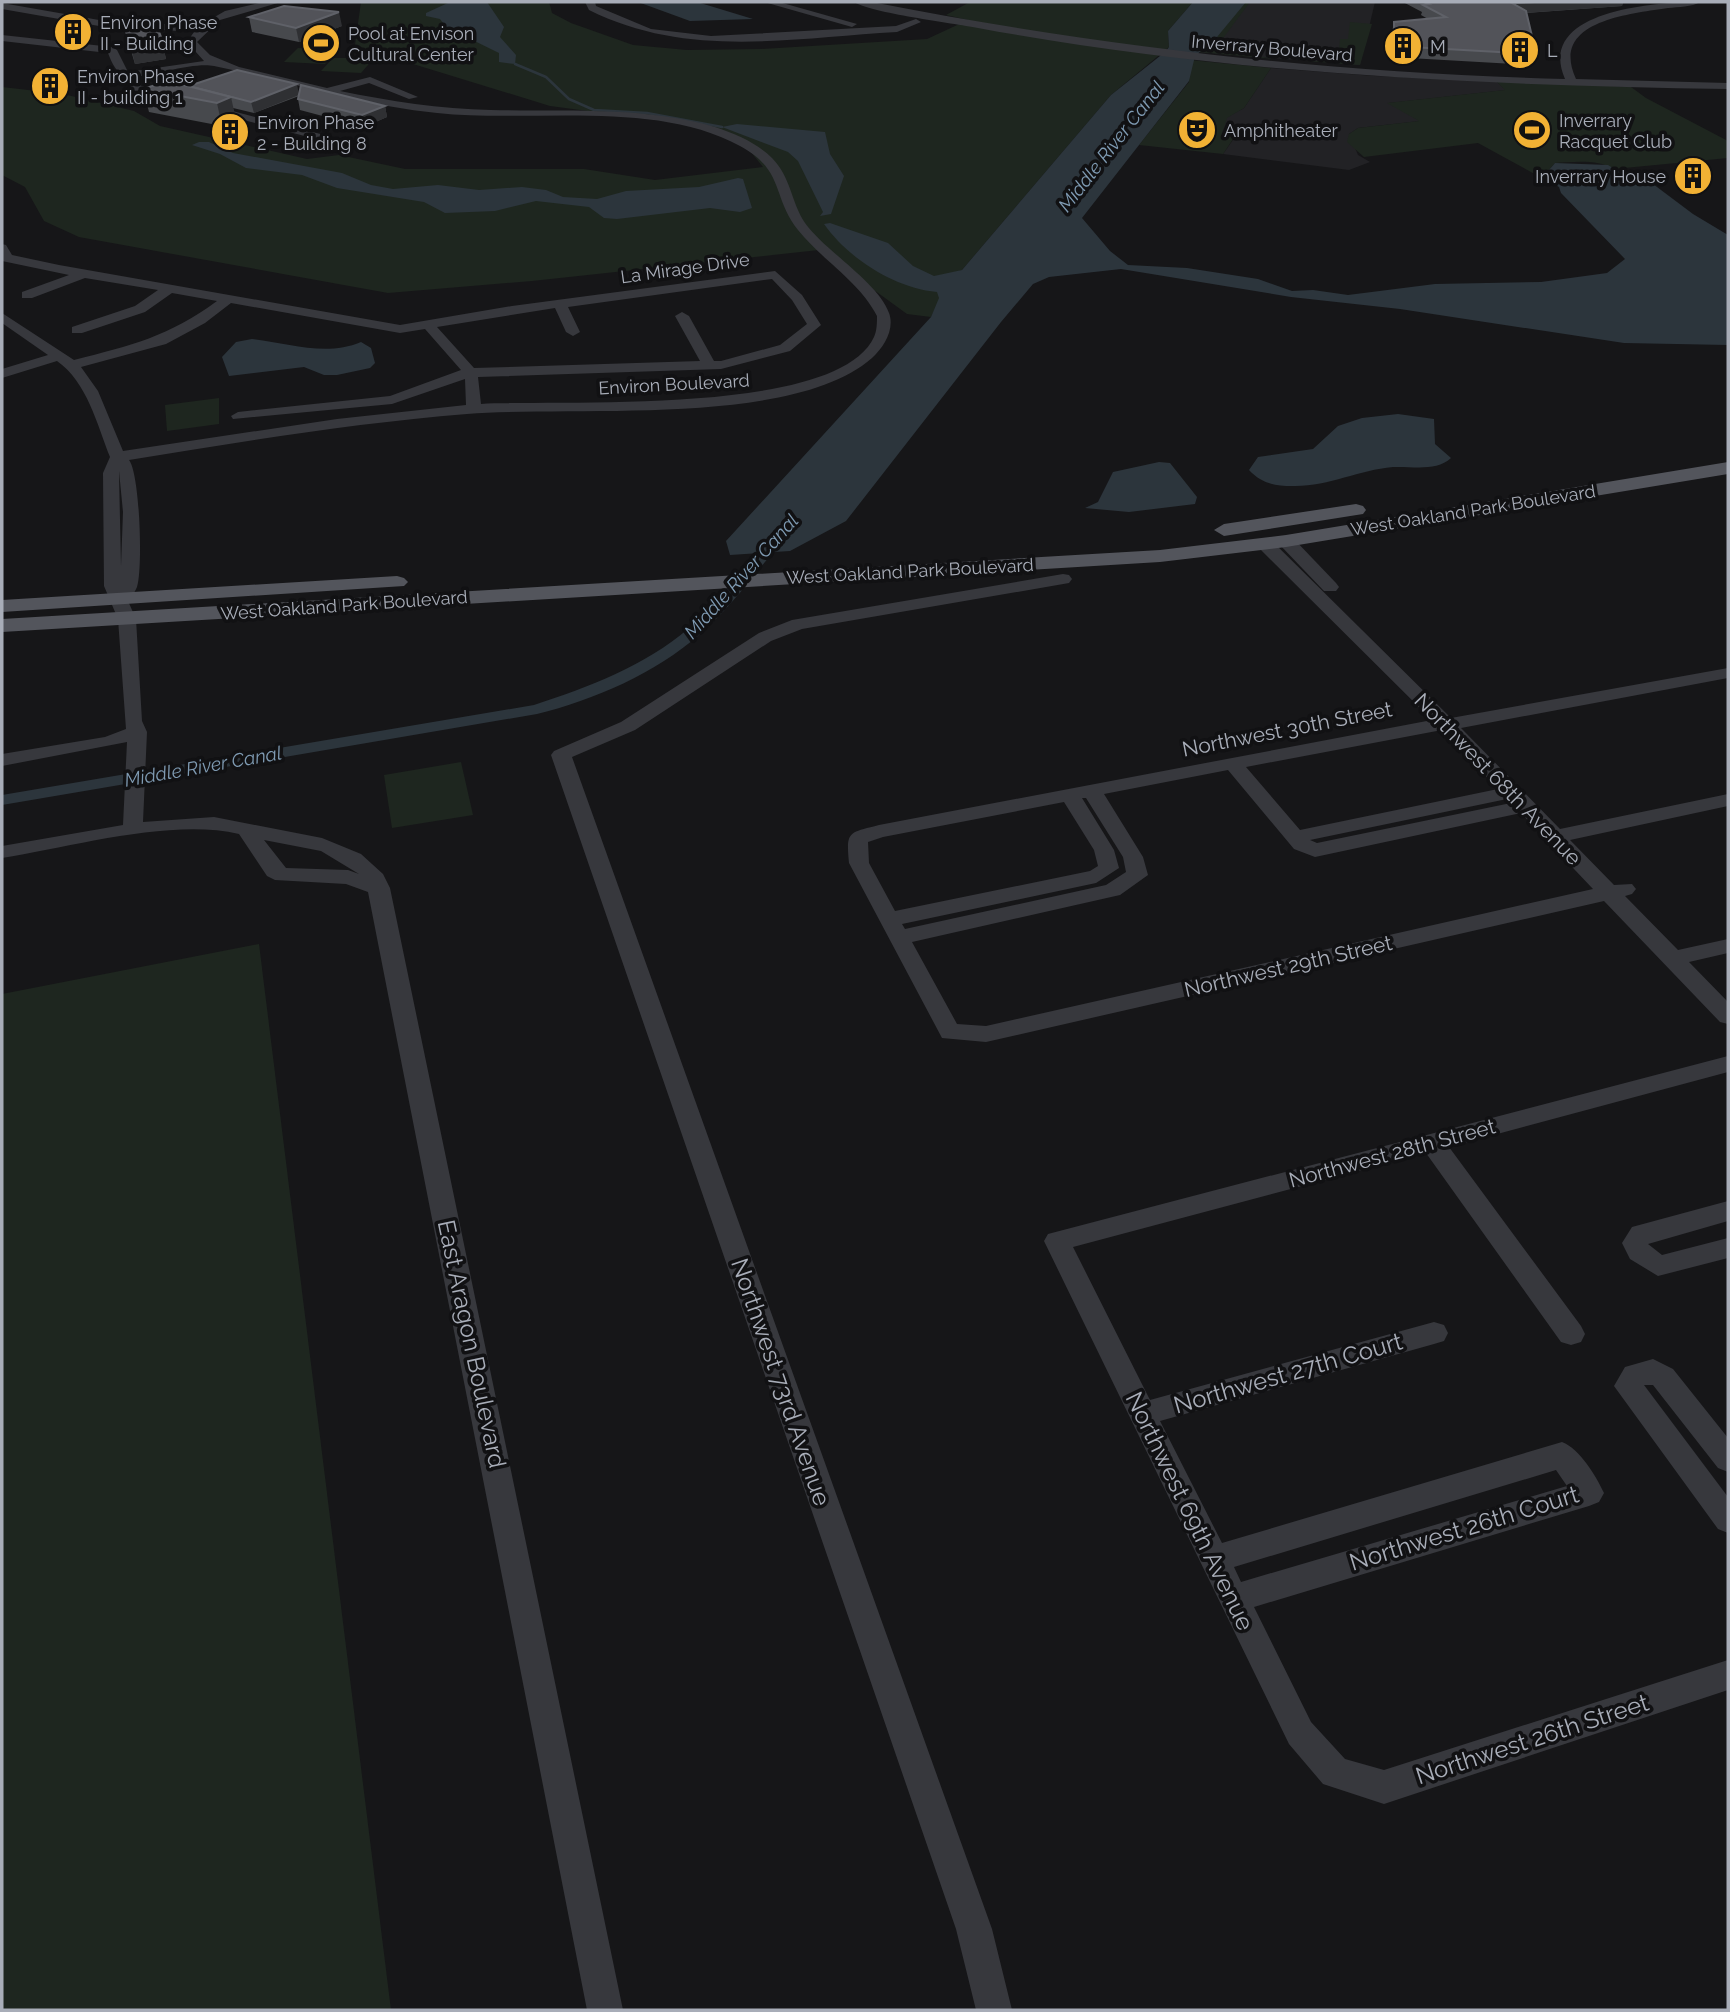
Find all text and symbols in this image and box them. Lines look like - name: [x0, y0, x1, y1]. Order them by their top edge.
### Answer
- building icon: Environ Phase II - Building: [52, 11, 94, 53]
- place label: Environ Phase II - Building: [100, 12, 218, 54]
- sports icon: Pool at Envison Cultural Center: [300, 22, 342, 64]
- place label: Pool at Envison Cultural Center: [348, 23, 474, 65]
- building icon: M: [1382, 25, 1424, 67]
- building icon: L: [1499, 29, 1541, 71]
- street label: Inverrary Boulevard: [1190, 30, 1354, 66]
- place label: M: [1430, 36, 1446, 57]
- place label: L: [1547, 40, 1558, 61]
- building icon: Environ Phase II - building 1: [29, 65, 71, 107]
- place label: Environ Phase II - building 1: [77, 66, 195, 108]
- water label: Middle River Canal: [1053, 76, 1169, 216]
- theatre icon: Amphitheater: [1176, 109, 1218, 151]
- sports icon: Inverrary Racquet Club: [1511, 109, 1553, 151]
- place label: Inverrary Racquet Club: [1559, 110, 1672, 152]
- building icon: Environ Phase 2 - Building 8: [209, 111, 251, 153]
- place label: Environ Phase 2 - Building 8: [257, 112, 375, 154]
- place label: Amphitheater: [1224, 120, 1338, 141]
- building icon: Inverrary House: [1672, 155, 1714, 197]
- place label: Inverrary House: [1535, 166, 1666, 187]
- street label: La Mirage Drive: [619, 249, 751, 287]
- street label: Environ Boulevard: [598, 370, 750, 398]
- street label: West Oakland Park Boulevard: [1349, 480, 1597, 540]
- water label: Middle River Canal: [679, 509, 803, 643]
- street label: West Oakland Park Boulevard: [786, 554, 1034, 588]
- street label: West Oakland Park Boulevard: [220, 586, 468, 624]
- street label: Northwest 68th Avenue: [1409, 688, 1587, 870]
- street label: Northwest 30th Street: [1180, 696, 1394, 762]
- water label: Middle River Canal: [123, 741, 283, 791]
- street label: Northwest 29th Street: [1182, 930, 1394, 1002]
- street label: Northwest 28th Street: [1286, 1113, 1498, 1193]
- street label: East Aragon Boulevard: [432, 1217, 512, 1471]
- street label: Northwest 73rd Avenue: [725, 1254, 837, 1510]
- street label: Northwest 27th Court: [1170, 1326, 1406, 1420]
- street label: Northwest 69th Avenue: [1120, 1387, 1260, 1635]
- street label: Northwest 26th Court: [1346, 1479, 1582, 1577]
- street label: Northwest 26th Street: [1412, 1688, 1652, 1790]

